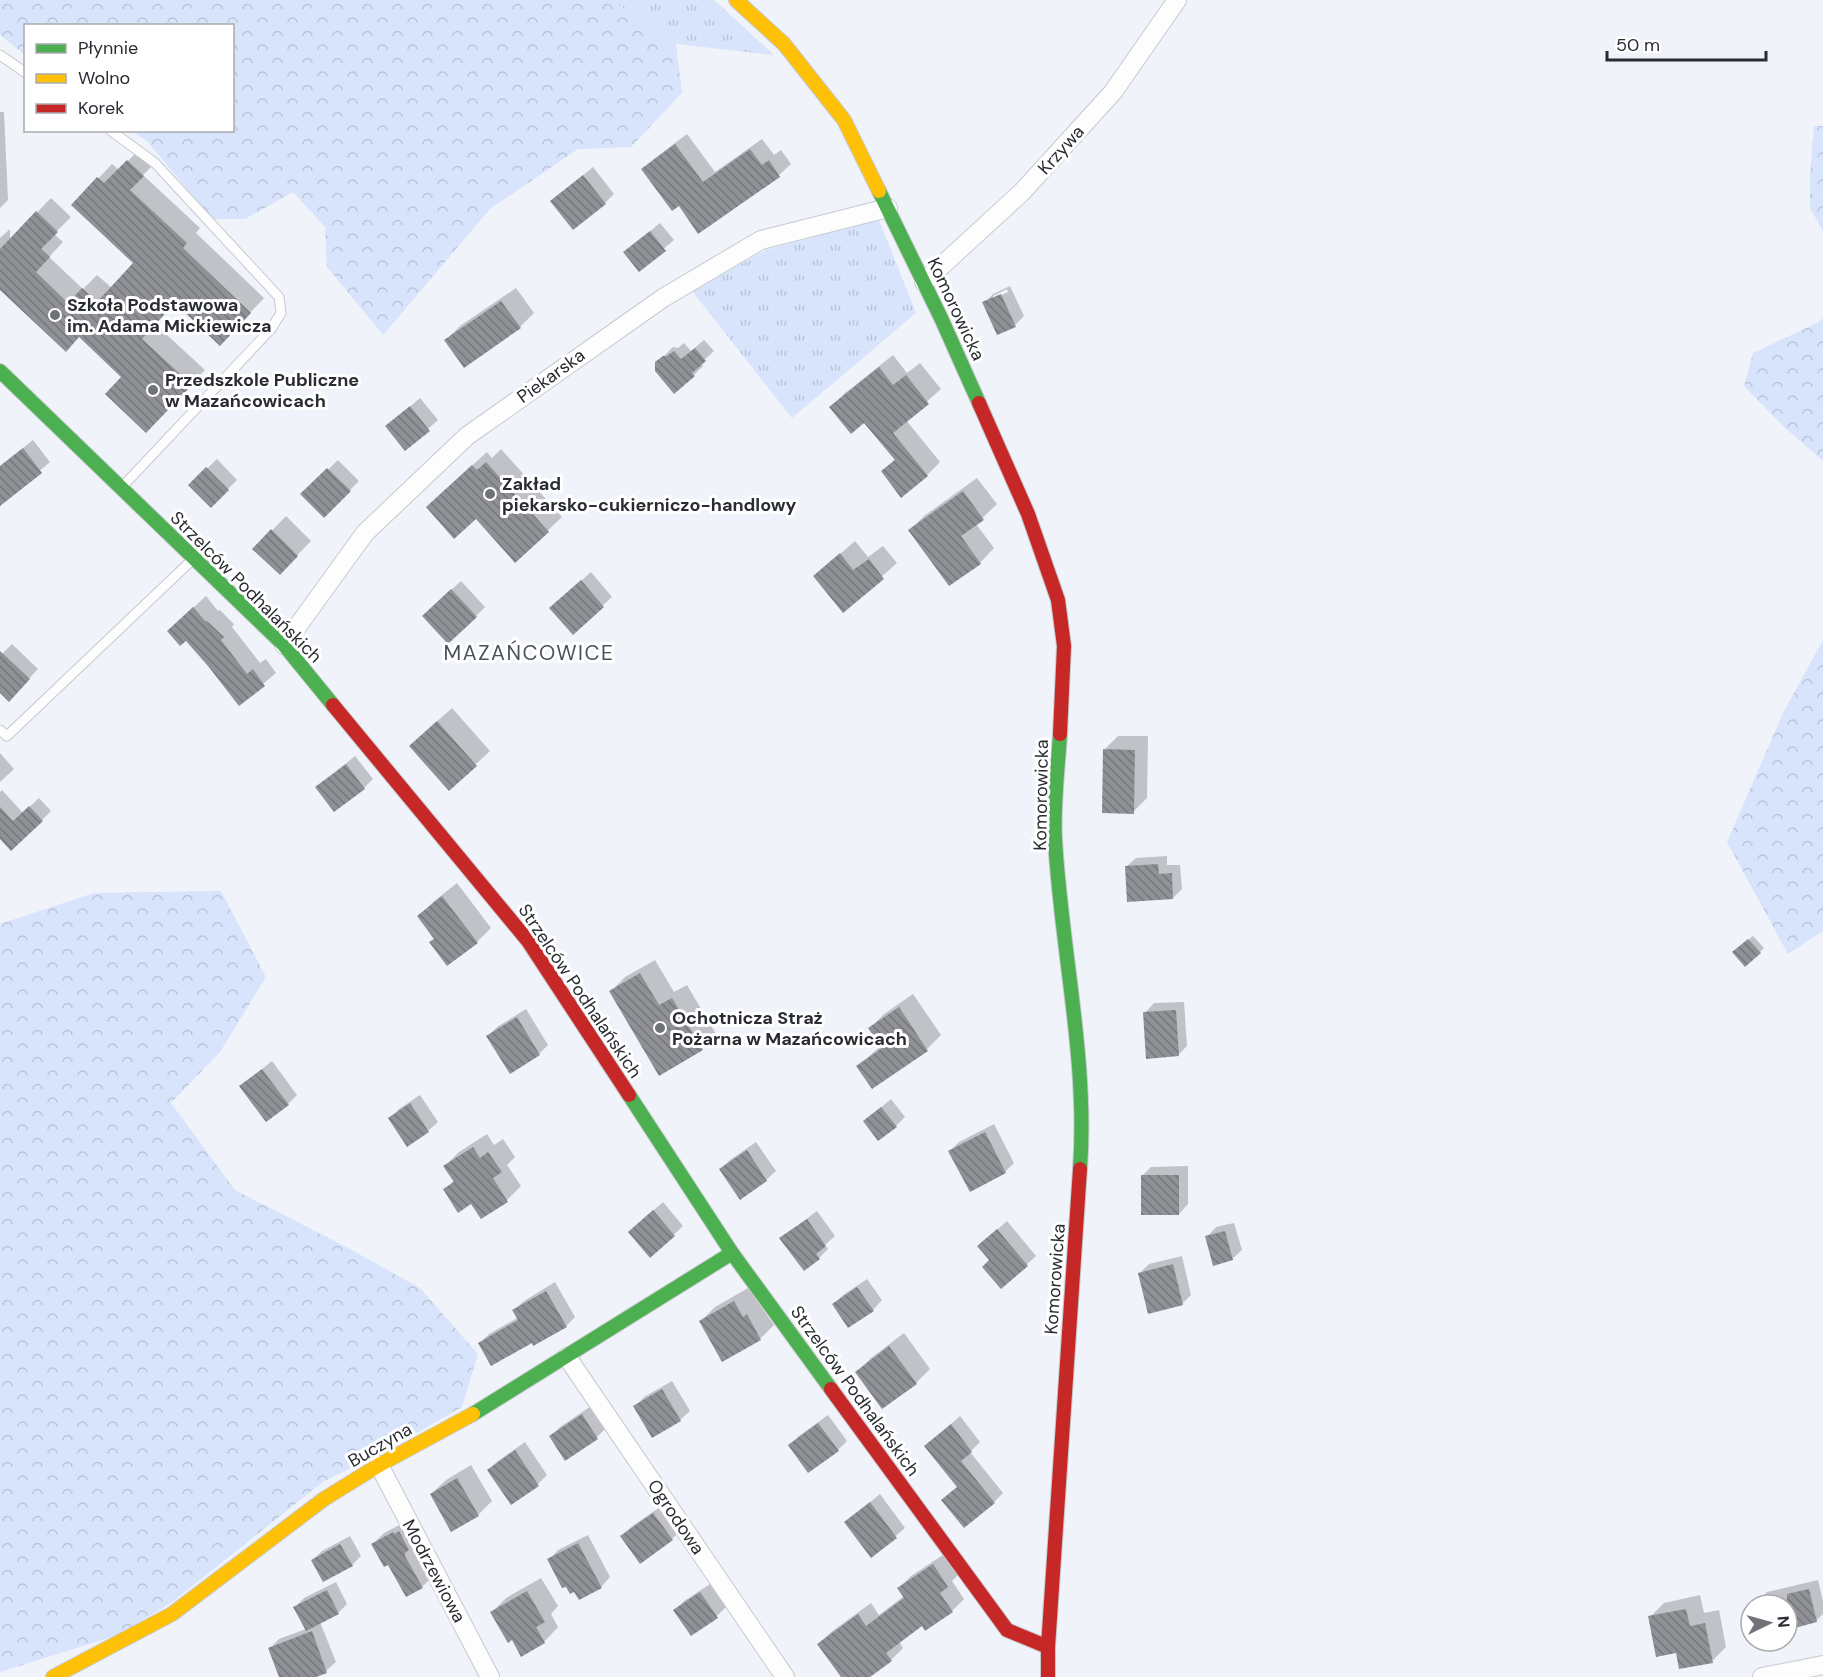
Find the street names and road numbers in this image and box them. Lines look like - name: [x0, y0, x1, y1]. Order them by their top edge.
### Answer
- street label: Krzywa: [1032, 120, 1090, 180]
- street label: Komorowicka: [922, 254, 990, 364]
- street label: Piekarska: [512, 343, 590, 409]
- street label: Strzelców Podhalańskich: [165, 506, 327, 668]
- street label: Komorowicka: [1028, 739, 1054, 851]
- street label: Strzelców Podhalańskich: [513, 899, 647, 1083]
- street label: Komorowicka: [1039, 1223, 1071, 1335]
- street label: Strzelców Podhalańskich: [785, 1301, 925, 1481]
- street label: Buczyna: [344, 1417, 416, 1473]
- street label: Ogrodowa: [642, 1475, 710, 1559]
- street label: Modrzewiowa: [397, 1515, 471, 1627]

